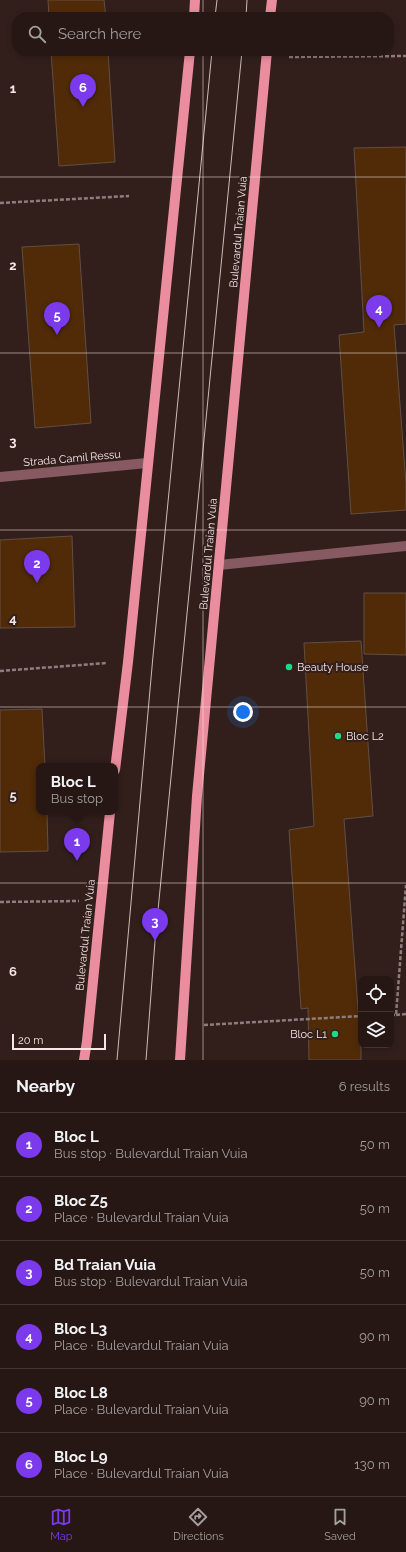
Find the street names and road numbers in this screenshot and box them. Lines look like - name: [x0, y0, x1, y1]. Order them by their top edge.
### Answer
- street label: Bulevardul Traian Vuia: [227, 176, 250, 288]
- street label: Strada Camil Ressu: [23, 448, 121, 469]
- street label: Bulevardul Traian Vuia: [197, 498, 220, 610]
- street label: Bulevardul Traian Vuia: [73, 879, 98, 991]

